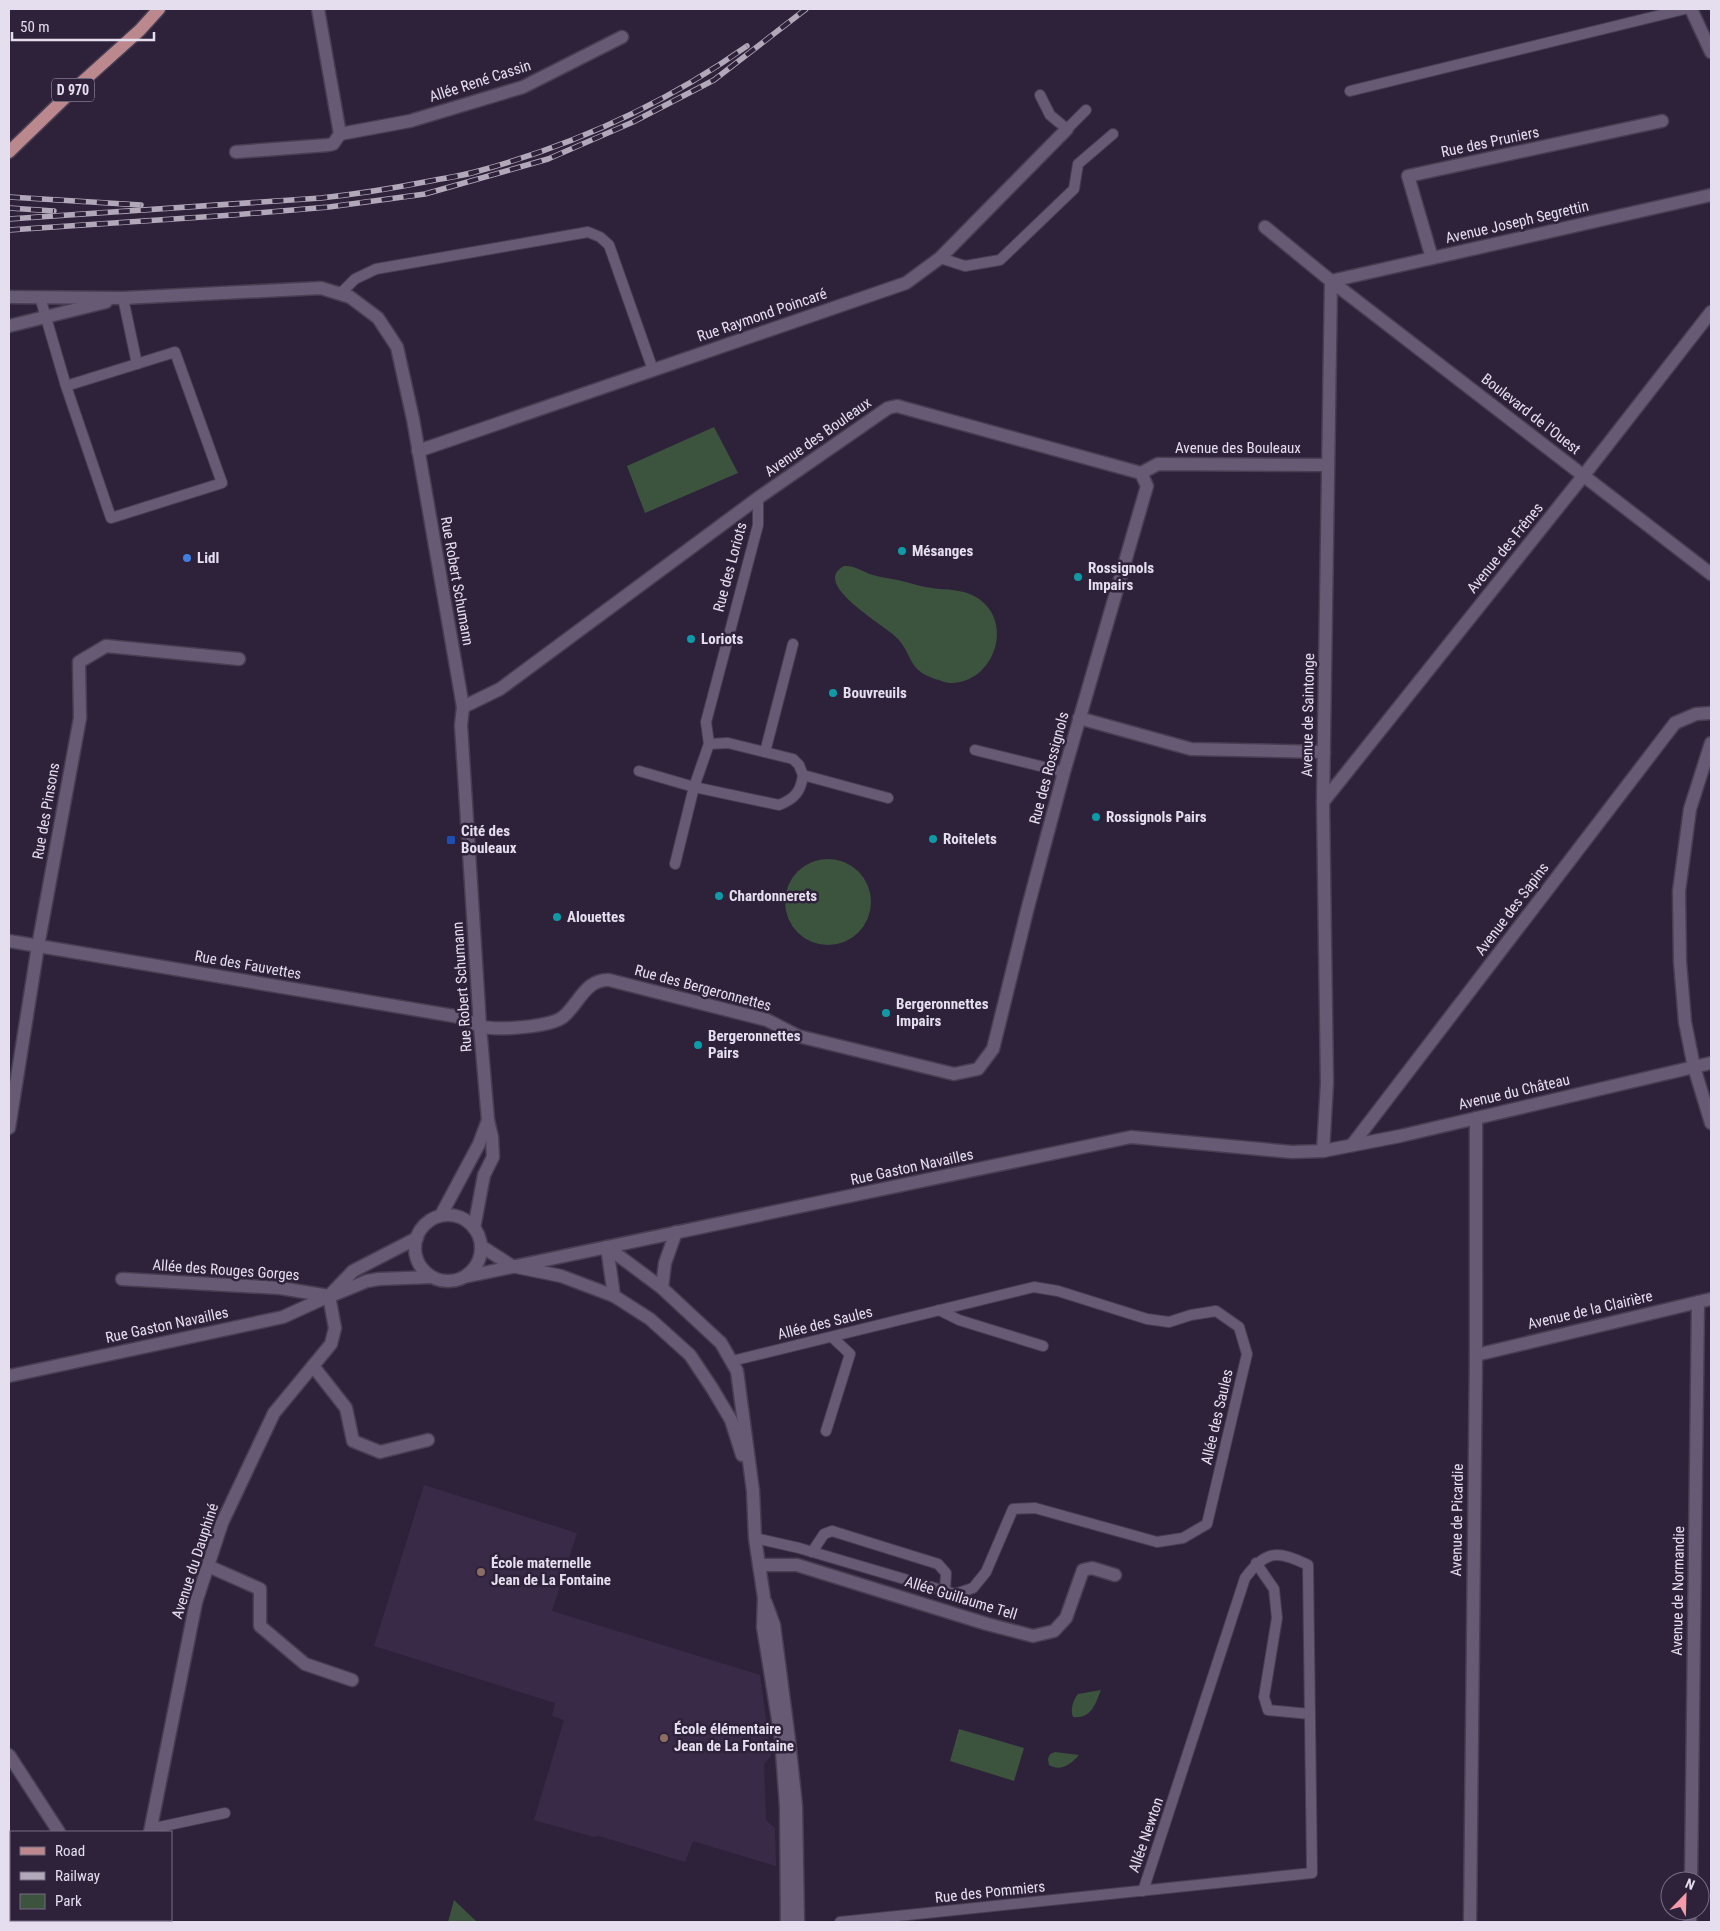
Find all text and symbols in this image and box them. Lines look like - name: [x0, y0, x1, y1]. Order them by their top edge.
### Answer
- scale bar: [12, 10, 155, 42]
- text: 50 m: [20, 18, 50, 36]
- street label: Allée René Cassin: [427, 56, 533, 106]
- road number: D 970: [52, 78, 94, 102]
- street label: Rue des Pruniers: [1439, 123, 1541, 161]
- street label: Avenue Joseph Segrettin: [1444, 197, 1590, 247]
- street label: Rue Raymond Poincaré: [695, 284, 829, 346]
- street label: Boulevard de l'Ouest: [1478, 370, 1584, 458]
- street label: Avenue des Bouleaux: [761, 393, 875, 480]
- street label: Avenue des Bouleaux: [1175, 439, 1301, 457]
- street label: Avenue des Frênes: [1463, 499, 1547, 597]
- street label: Rue Robert Schumann: [437, 515, 477, 647]
- street label: Rue des Loriots: [709, 520, 751, 614]
- place label: Mésanges: [912, 542, 974, 560]
- marker: Mésanges: [896, 545, 908, 557]
- place label: Lidl: [197, 549, 219, 567]
- marker: Lidl: [181, 552, 193, 564]
- place label: Rossignols Impairs: [1088, 559, 1154, 594]
- marker: Rossignols Impairs: [1072, 571, 1084, 583]
- place label: Loriots: [701, 630, 743, 648]
- marker: Loriots: [685, 633, 697, 645]
- street label: Avenue de Saintonge: [1298, 653, 1318, 777]
- place label: Bouvreuils: [843, 684, 907, 702]
- marker: Bouvreuils: [827, 687, 839, 699]
- street label: Rue des Rossignols: [1025, 710, 1073, 826]
- street label: Rue des Pinsons: [29, 761, 63, 861]
- place label: Rossignols Pairs: [1106, 808, 1207, 826]
- marker: Rossignols Pairs: [1090, 811, 1102, 823]
- place label: Cité des Bouleaux: [461, 822, 517, 857]
- place label: Roitelets: [943, 830, 997, 848]
- marker: Roitelets: [927, 833, 939, 845]
- marker: Cité des Bouleaux: [445, 834, 457, 846]
- street label: Avenue des Sapins: [1471, 859, 1553, 959]
- place label: Chardonnerets: [729, 887, 817, 905]
- marker: Chardonnerets: [713, 890, 725, 902]
- place label: Alouettes: [567, 908, 625, 926]
- marker: Alouettes: [551, 911, 563, 923]
- street label: Rue Robert Schumann: [448, 921, 476, 1053]
- street label: Rue des Fauvettes: [193, 947, 303, 983]
- street label: Rue des Bergeronnettes: [633, 961, 773, 1015]
- place label: Bergeronnettes Impairs: [896, 995, 989, 1030]
- marker: Bergeronnettes Impairs: [880, 1007, 892, 1019]
- place label: Bergeronnettes Pairs: [708, 1027, 801, 1062]
- marker: Bergeronnettes Pairs: [692, 1039, 704, 1051]
- street label: Avenue du Château: [1457, 1070, 1571, 1114]
- street label: Rue Gaston Navailles: [849, 1145, 975, 1189]
- street label: Allée des Rouges Gorges: [152, 1256, 300, 1284]
- street label: Avenue de la Clairière: [1526, 1287, 1654, 1333]
- street label: Allée des Saules: [776, 1302, 875, 1344]
- street label: Rue Gaston Navailles: [104, 1303, 230, 1347]
- street label: Allée des Saules: [1197, 1367, 1237, 1466]
- street label: Avenue de Picardie: [1447, 1463, 1467, 1577]
- street label: Avenue du Dauphiné: [168, 1501, 222, 1621]
- street label: Avenue de Normandie: [1668, 1526, 1688, 1656]
- place label: École maternelle Jean de La Fontaine: [491, 1554, 611, 1589]
- marker: École maternelle Jean de La Fontaine: [475, 1566, 487, 1578]
- street label: Allée Guillaume Tell: [903, 1572, 1019, 1624]
- place label: École élémentaire Jean de La Fontaine: [674, 1720, 794, 1755]
- marker: École élémentaire Jean de La Fontaine: [658, 1732, 670, 1744]
- street label: Allée Newton: [1125, 1795, 1167, 1875]
- legend: [10, 1831, 172, 1921]
- text: Road: [55, 1842, 85, 1860]
- text: Railway: [55, 1867, 100, 1885]
- north arrow: [1660, 1871, 1710, 1921]
- text: N: [1683, 1875, 1697, 1893]
- street label: Rue des Pommiers: [934, 1877, 1046, 1907]
- text: Park: [55, 1892, 82, 1910]

